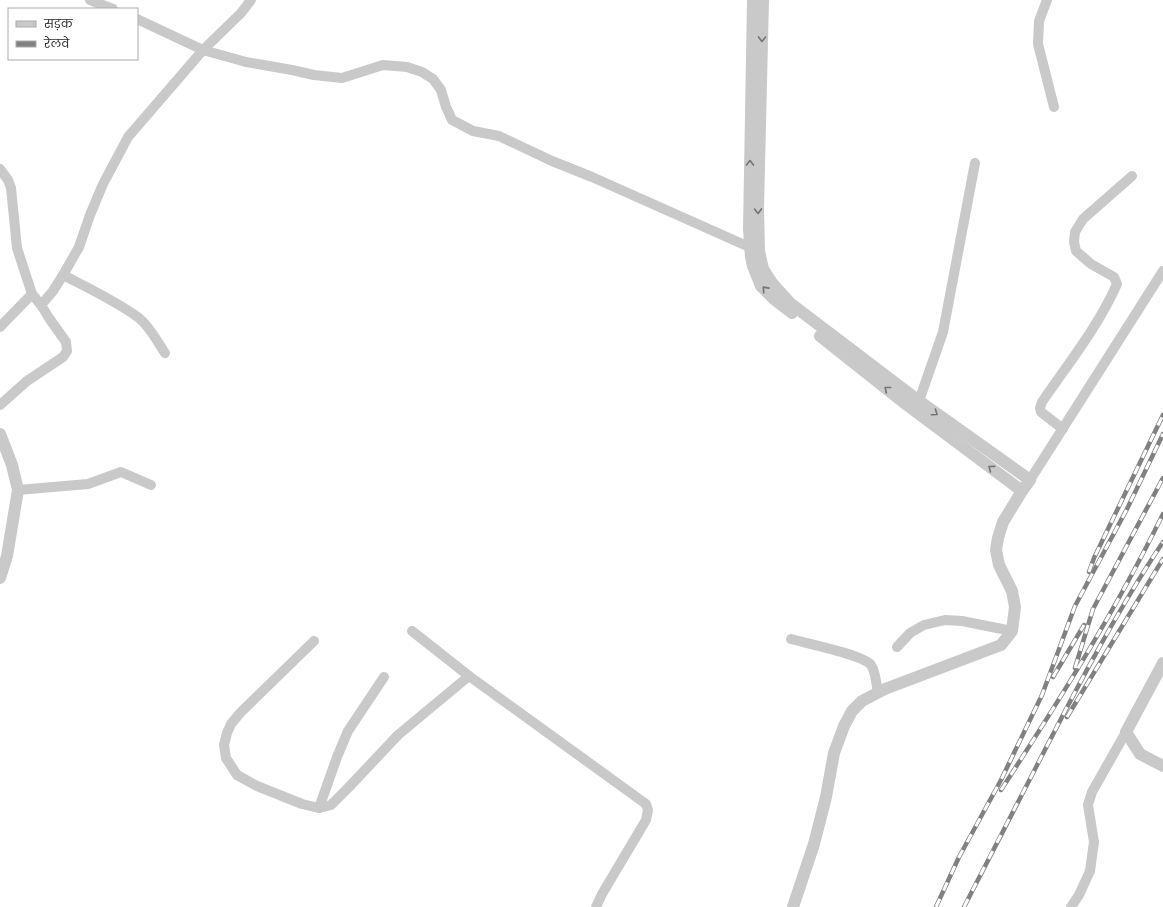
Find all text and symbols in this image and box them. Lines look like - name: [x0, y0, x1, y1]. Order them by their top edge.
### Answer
- legend: [8, 8, 138, 60]
- text: सड़क: [43, 15, 74, 32]
- text: रेलवे: [43, 35, 70, 52]
- one-way arrow: [758, 36, 766, 42]
- one-way arrow: [746, 160, 754, 166]
- one-way arrow: [754, 208, 763, 214]
- one-way arrow: [762, 287, 769, 294]
- one-way arrow: [884, 387, 891, 394]
- one-way arrow: [931, 408, 938, 415]
- one-way arrow: [988, 466, 995, 473]

